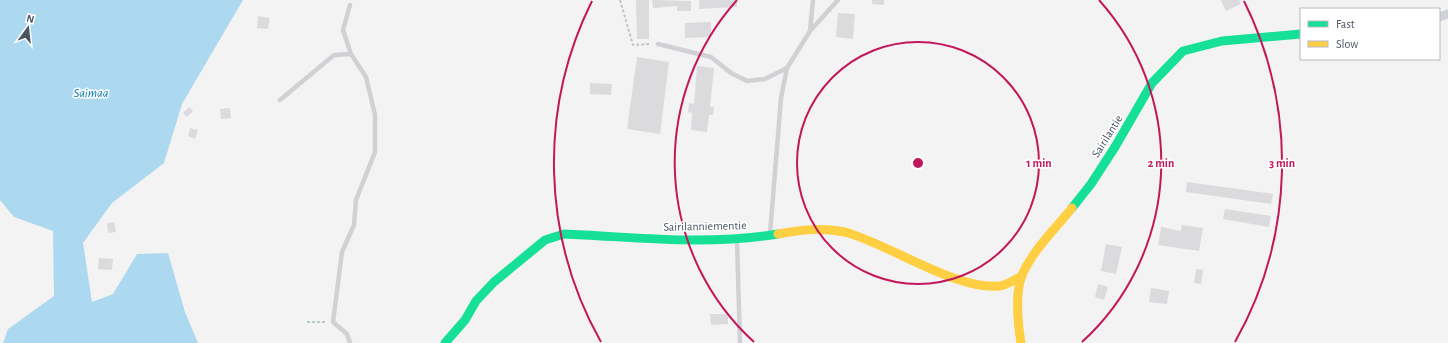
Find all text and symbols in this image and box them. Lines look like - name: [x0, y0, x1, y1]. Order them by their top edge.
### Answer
- north arrow: [8, 8, 48, 48]
- legend: [1300, 8, 1440, 60]
- text: N: [25, 13, 36, 25]
- text: Fast: [1336, 18, 1355, 30]
- text: Slow: [1336, 38, 1358, 50]
- water label: Saimaa: [74, 87, 109, 100]
- street label: Sairilantie: [1089, 113, 1125, 159]
- centre of rings: [911, 156, 925, 170]
- text: 1 min: [1026, 157, 1052, 169]
- text: 2 min: [1148, 157, 1174, 169]
- text: 3 min: [1269, 157, 1295, 169]
- street label: Sairilanniementie: [663, 219, 747, 233]

